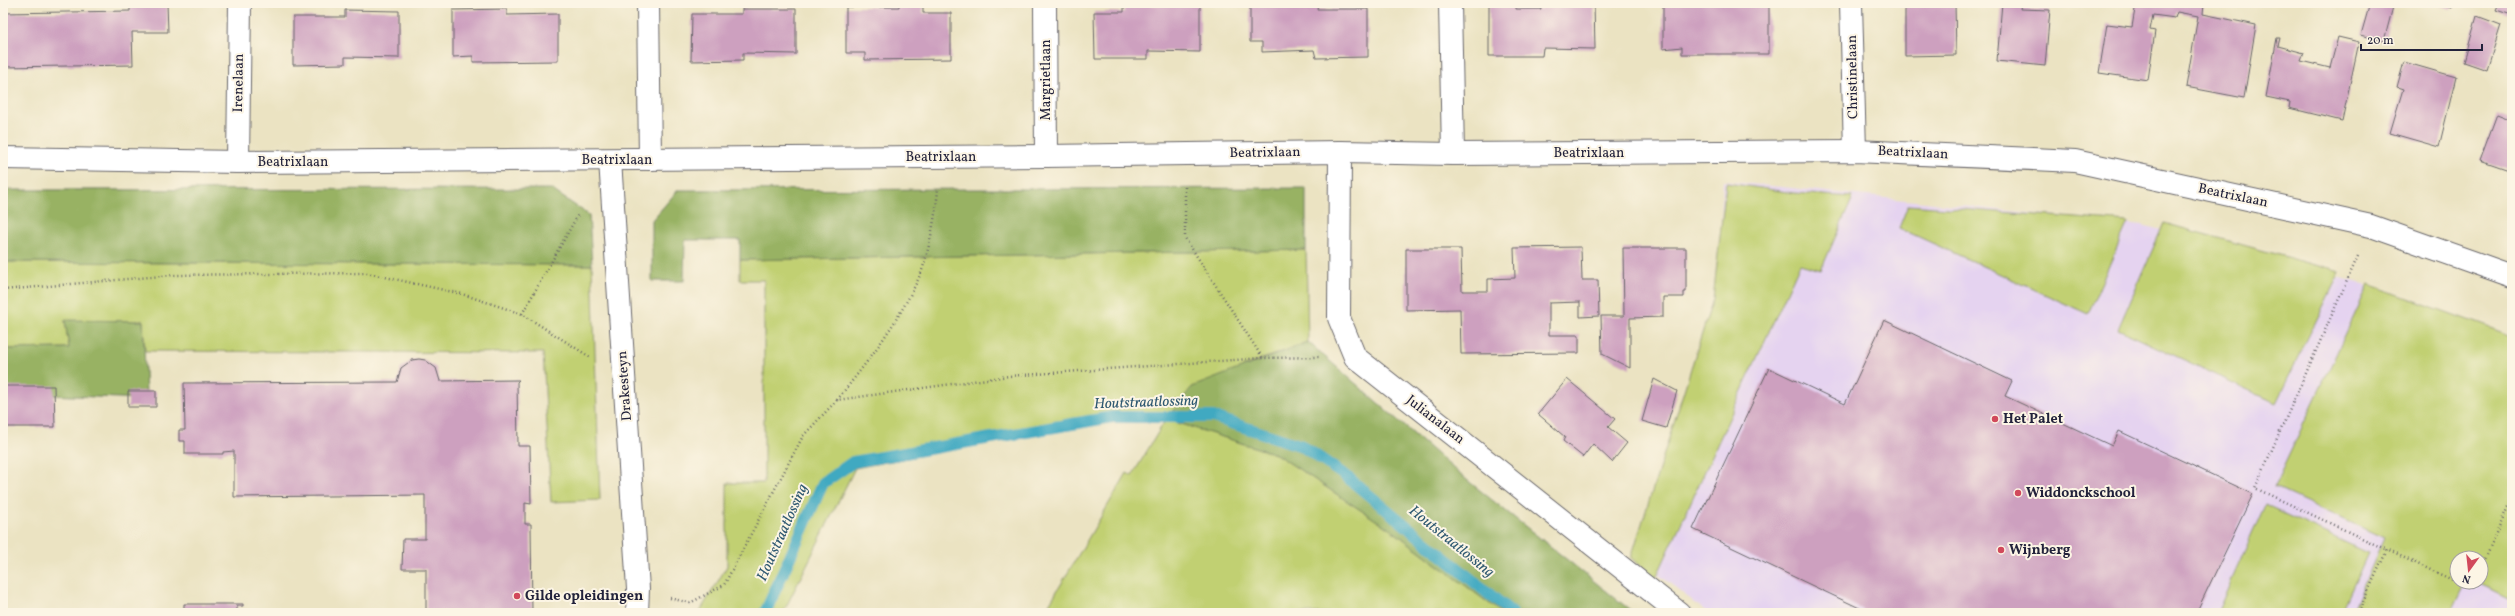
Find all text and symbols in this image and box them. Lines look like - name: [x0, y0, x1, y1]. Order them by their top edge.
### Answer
- scale bar: [2361, 26, 2482, 52]
- text: 20 m: [2367, 33, 2394, 49]
- street label: Christinelaan: [1843, 35, 1863, 119]
- street label: Margrietlaan: [1037, 39, 1056, 121]
- street label: Irenelaan: [229, 53, 249, 113]
- street label: Beatrixlaan: [1877, 142, 1949, 164]
- street label: Beatrixlaan: [1229, 143, 1301, 163]
- street label: Beatrixlaan: [1554, 144, 1624, 163]
- street label: Beatrixlaan: [906, 148, 976, 167]
- street label: Beatrixlaan: [582, 151, 652, 170]
- street label: Beatrixlaan: [258, 153, 328, 172]
- street label: Beatrixlaan: [2196, 179, 2270, 213]
- street label: Drakesteyn: [613, 350, 637, 422]
- water label: Houtstraatlossing: [1094, 391, 1199, 415]
- street label: Julianalaan: [1402, 391, 1468, 449]
- place label: Het Palet: [2003, 410, 2063, 429]
- marker: Het Palet: [1990, 414, 2000, 424]
- water label: Houtstraatlossing: [752, 481, 814, 585]
- place label: Widdonckschool: [2026, 484, 2136, 503]
- marker: Widdonckschool: [2013, 488, 2023, 498]
- water label: Houtstraatlossing: [1404, 501, 1498, 583]
- place label: Wijnberg: [2009, 541, 2071, 560]
- marker: Wijnberg: [1996, 545, 2006, 555]
- north arrow: [2449, 550, 2489, 590]
- text: N: [2461, 570, 2473, 586]
- place label: Gilde opleidingen: [525, 587, 643, 606]
- marker: Gilde opleidingen: [512, 591, 522, 601]

